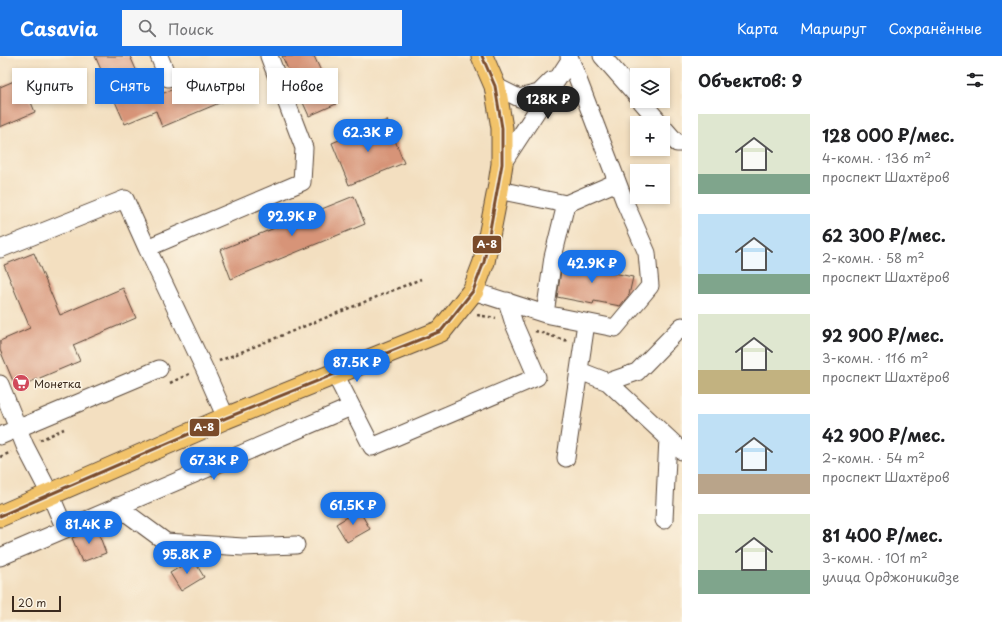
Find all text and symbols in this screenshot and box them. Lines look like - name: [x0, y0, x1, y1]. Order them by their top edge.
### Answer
- search box: [122, 10, 402, 46]
- text: Casavia: [20, 14, 98, 42]
- icon: search: [136, 17, 158, 39]
- text: Поиск: [168, 17, 214, 40]
- text: Карта: [737, 18, 778, 39]
- text: Маршрут: [800, 18, 866, 39]
- text: Сохранённые: [888, 18, 982, 39]
- text: Объектов: 9: [698, 67, 802, 93]
- chip: Купить: [12, 68, 87, 104]
- chip: Снять: [95, 68, 164, 104]
- chip: Фильтры: [172, 68, 259, 104]
- chip: Новое: [267, 68, 338, 104]
- map controls: [630, 68, 670, 204]
- button: layers: [630, 68, 670, 108]
- icon: filters: [964, 69, 986, 91]
- pin: 128K ₽: [515, 86, 581, 120]
- text: 128K ₽: [526, 89, 570, 108]
- button: +: [630, 116, 670, 156]
- pin: 62.3K ₽: [331, 119, 405, 153]
- text: 62.3K ₽: [343, 122, 393, 141]
- text: 128 000 ₽/мес.: [822, 122, 954, 148]
- icon: home: [730, 130, 778, 178]
- text: 4-комн. · 136 m²: [822, 148, 931, 167]
- button: −: [630, 164, 670, 204]
- text: проспект Шахтёров: [822, 167, 950, 186]
- pin: 92.9K ₽: [255, 203, 329, 237]
- text: 92.9K ₽: [267, 206, 317, 225]
- text: 62 300 ₽/мес.: [822, 222, 946, 248]
- icon: home: [730, 230, 778, 278]
- line badge: А-8: [472, 235, 502, 254]
- text: А-8: [477, 235, 497, 252]
- text: 2-комн. · 58 m²: [822, 248, 924, 267]
- pin: 42.9K ₽: [555, 250, 629, 284]
- text: 42.9K ₽: [567, 253, 617, 272]
- text: проспект Шахтёров: [822, 267, 950, 286]
- text: 92 900 ₽/мес.: [822, 322, 944, 348]
- icon: home: [730, 330, 778, 378]
- text: 3-комн. · 116 m²: [822, 348, 928, 367]
- pin: 87.5K ₽: [320, 349, 394, 383]
- text: 87.5K ₽: [333, 352, 381, 371]
- text: проспект Шахтёров: [822, 367, 950, 386]
- supermarket icon: Монетка: [11, 373, 31, 393]
- place label: Монетка: [34, 375, 81, 392]
- line badge: А-8: [189, 418, 220, 437]
- text: А-8: [194, 418, 214, 435]
- text: 42 900 ₽/мес.: [822, 422, 945, 448]
- icon: home: [730, 430, 778, 478]
- pin: 67.3K ₽: [177, 447, 251, 481]
- text: 2-комн. · 54 m²: [822, 448, 925, 467]
- text: 67.3K ₽: [189, 450, 239, 469]
- text: проспект Шахтёров: [822, 467, 950, 486]
- pin: 61.5K ₽: [316, 492, 390, 526]
- text: 61.5K ₽: [329, 495, 377, 514]
- pin: 81.4K ₽: [52, 511, 126, 545]
- text: 81.4K ₽: [65, 514, 113, 533]
- text: 81 400 ₽/мес.: [822, 522, 943, 548]
- icon: home: [730, 530, 778, 578]
- pin: 95.8K ₽: [150, 541, 224, 575]
- text: 95.8K ₽: [162, 544, 212, 563]
- text: 3-комн. · 101 m²: [822, 548, 928, 567]
- text: улица Орджоникидзе: [822, 567, 959, 586]
- scale bar: [12, 594, 61, 613]
- text: 20 m: [18, 594, 46, 611]

